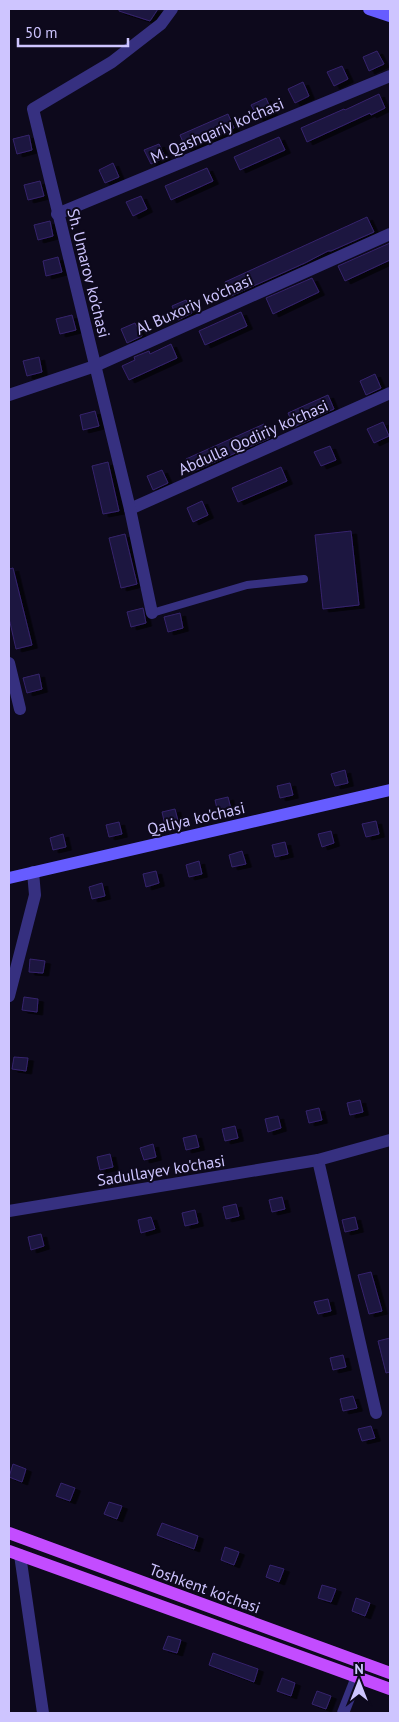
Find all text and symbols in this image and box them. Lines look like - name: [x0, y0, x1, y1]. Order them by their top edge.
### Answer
- scale bar: [18, 15, 128, 47]
- text: 50 m: [25, 23, 58, 42]
- street label: M. Qashqariy ko'chasi: [147, 93, 287, 167]
- street label: Sh. Umarov ko'chasi: [63, 206, 115, 340]
- street label: Al Buxoriy ko'chasi: [133, 269, 255, 339]
- street label: Abdulla Qodiriy ko'chasi: [175, 395, 331, 479]
- street label: Qaliya ko'chasi: [145, 797, 247, 839]
- street label: Sadullayev ko'chasi: [96, 1150, 226, 1190]
- street label: Toshkent ko'chasi: [147, 1559, 263, 1617]
- north arrow: [334, 1657, 384, 1707]
- text: N: [354, 1660, 364, 1678]

